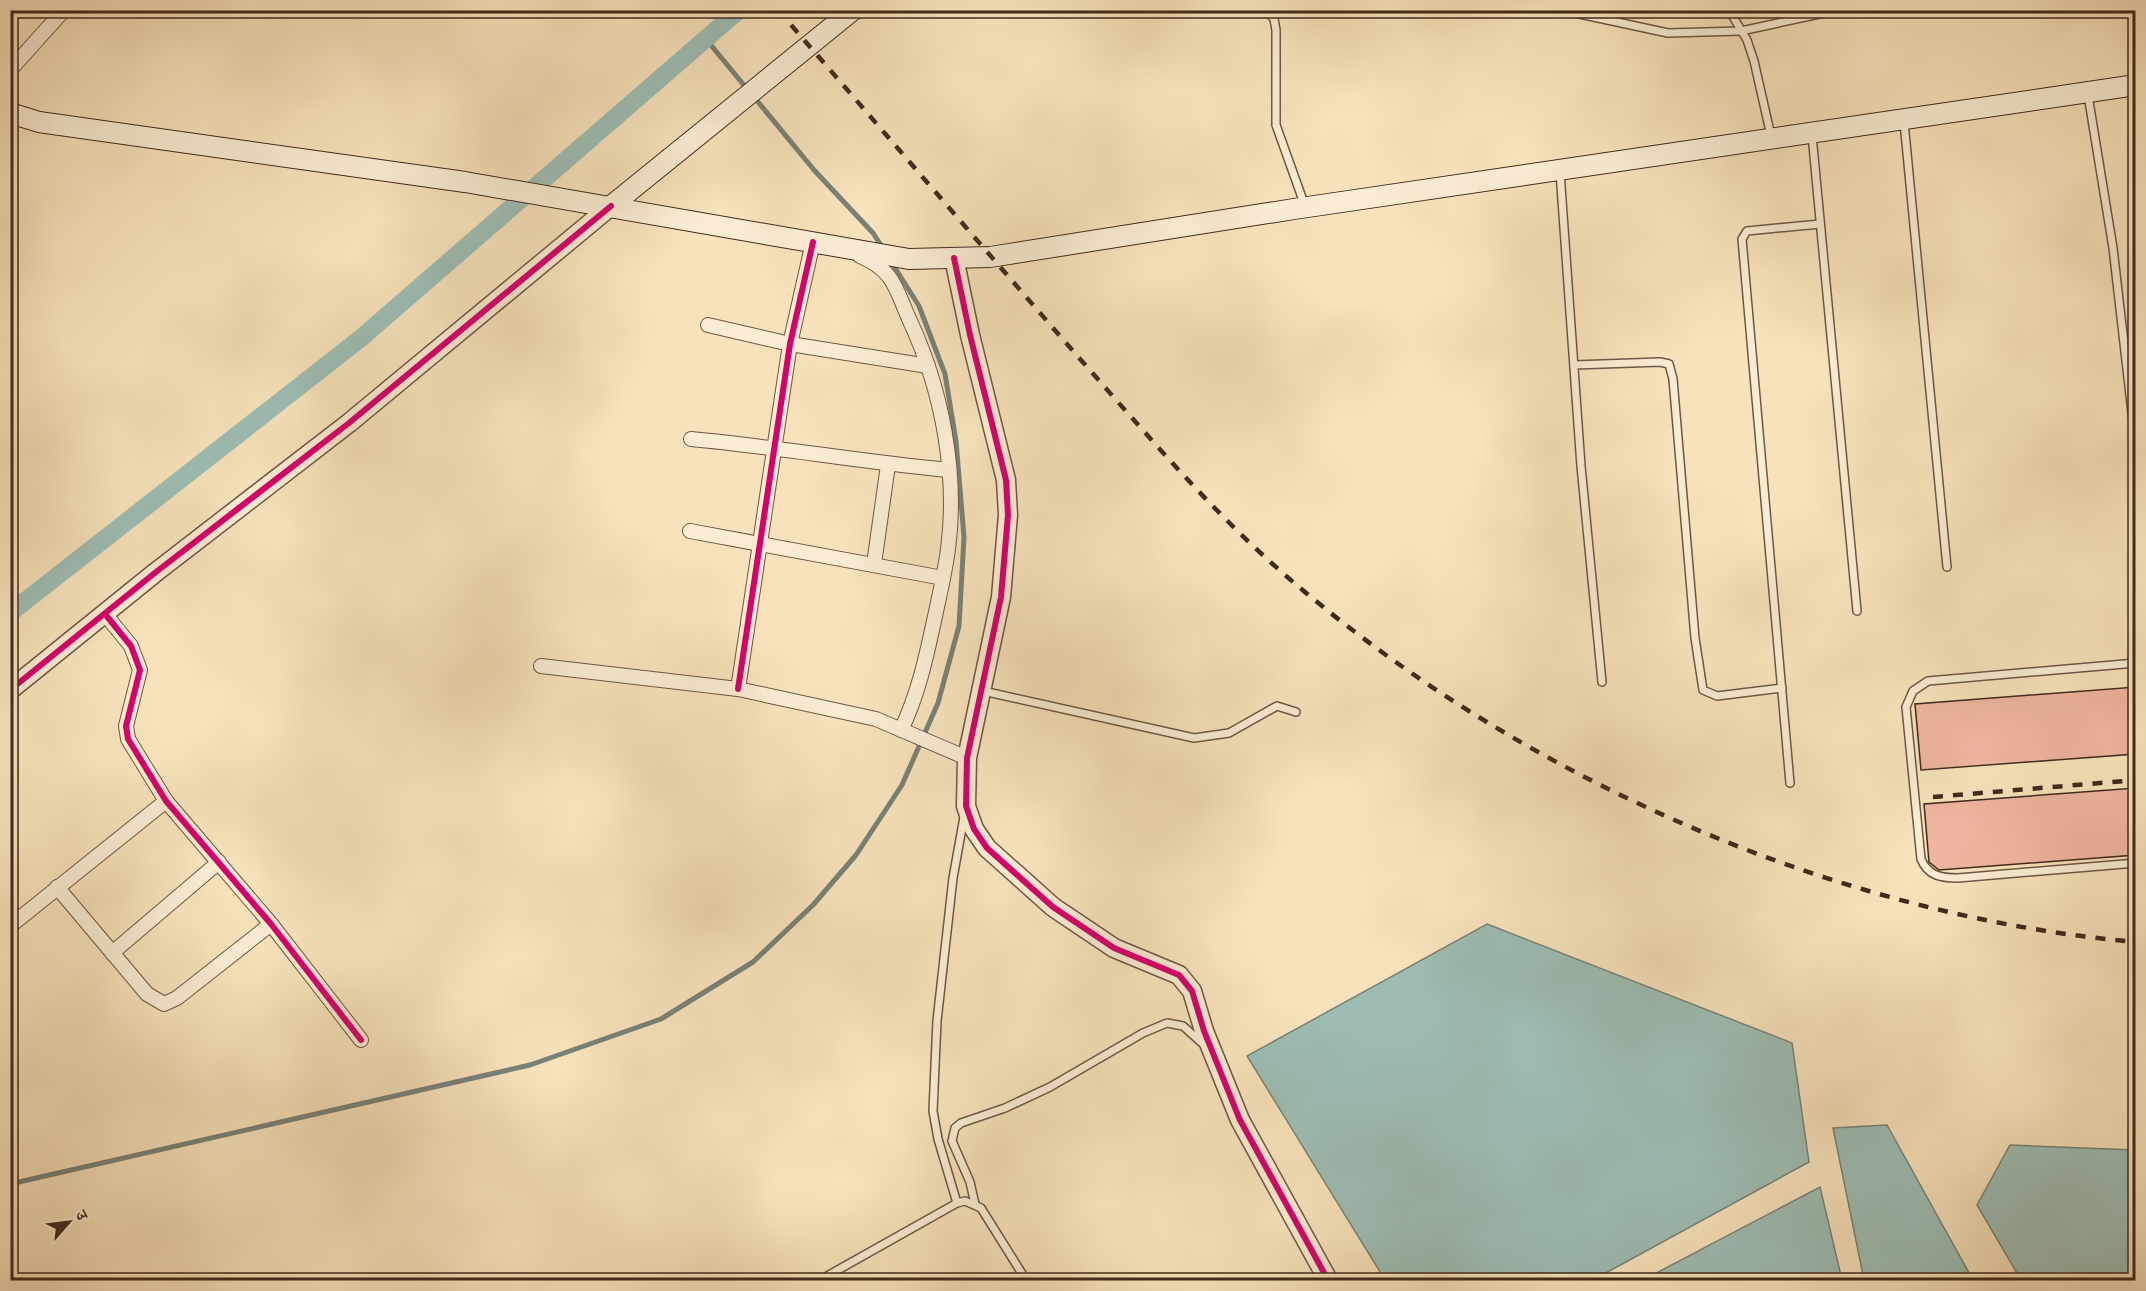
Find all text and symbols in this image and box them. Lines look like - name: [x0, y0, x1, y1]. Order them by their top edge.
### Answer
- north arrow: [39, 1192, 99, 1252]
- text: उ: [71, 1206, 93, 1225]

